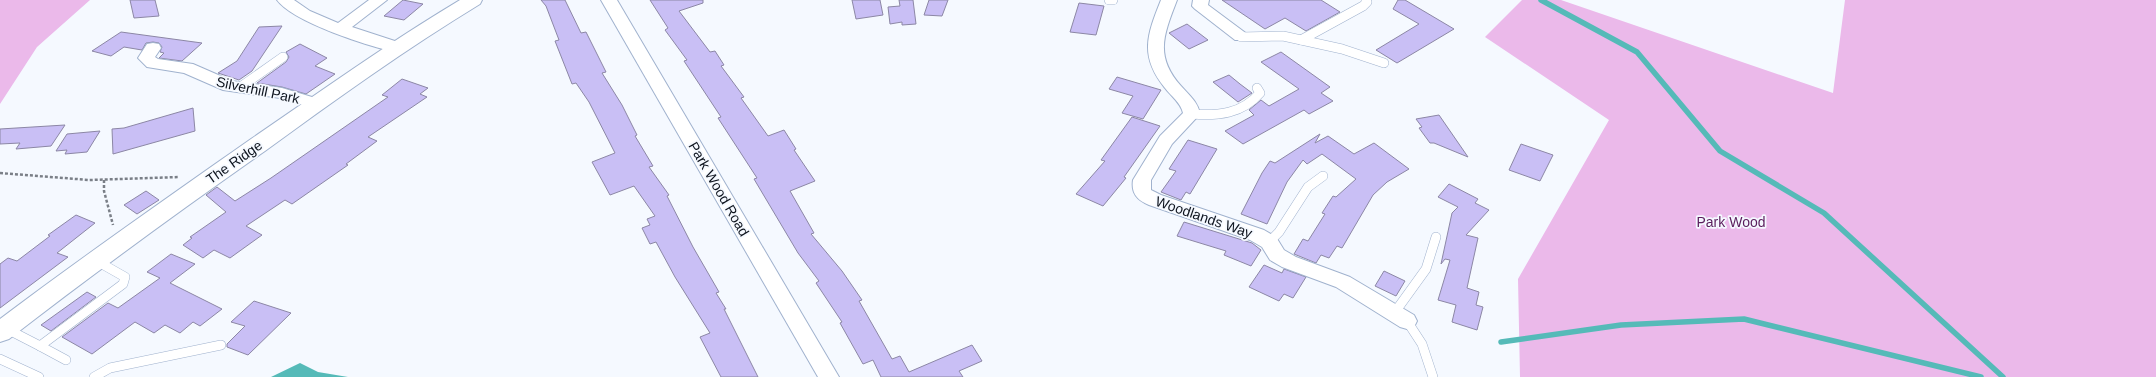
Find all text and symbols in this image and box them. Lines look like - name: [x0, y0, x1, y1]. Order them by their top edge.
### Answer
- street label: Silverhill Park: [215, 73, 302, 107]
- street label: The Ridge: [203, 137, 265, 187]
- street label: Park Wood Road: [685, 139, 753, 239]
- street label: Woodlands Way: [1154, 193, 1254, 241]
- park label: Park Wood: [1697, 214, 1766, 230]

